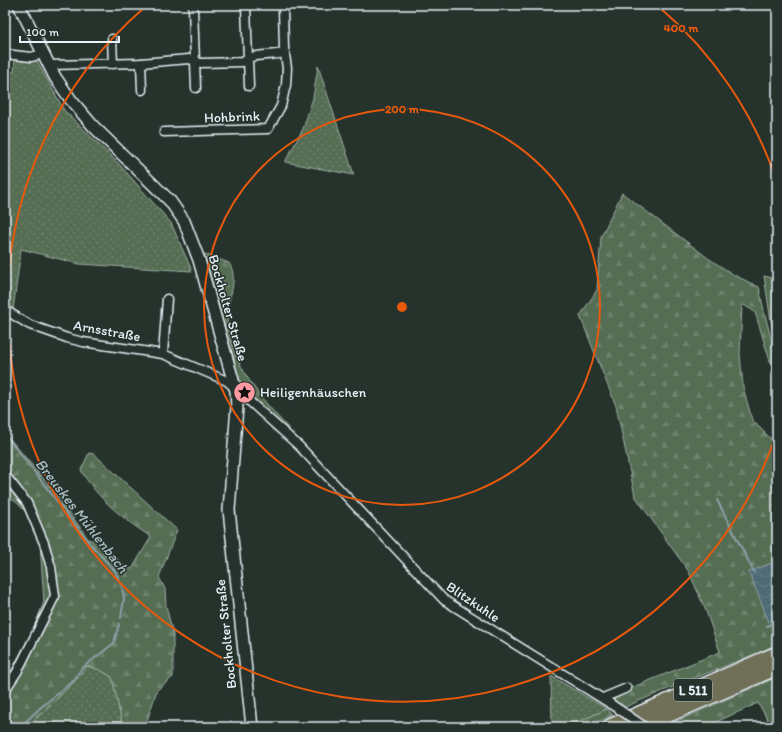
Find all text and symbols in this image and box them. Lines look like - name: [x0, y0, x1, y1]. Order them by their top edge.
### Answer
- scale bar: [20, 18, 119, 44]
- text: 400 m: [664, 21, 699, 35]
- text: 100 m: [26, 25, 59, 39]
- text: 200 m: [385, 102, 420, 116]
- street label: Hohbrink: [204, 108, 260, 126]
- street label: Bockholter Straße: [205, 253, 251, 364]
- centre of rings: [395, 300, 409, 314]
- street label: Arnsstraße: [72, 317, 142, 345]
- place icon: Heiligenhäuschen: [231, 379, 257, 405]
- place label: Heiligenhäuschen: [260, 384, 367, 401]
- water label: Breuskes Mühlenbach: [32, 455, 133, 578]
- street label: Bockholter Straße: [212, 578, 240, 690]
- street label: Blitzkuhle: [443, 578, 503, 626]
- road number: L 511: [674, 679, 712, 701]

